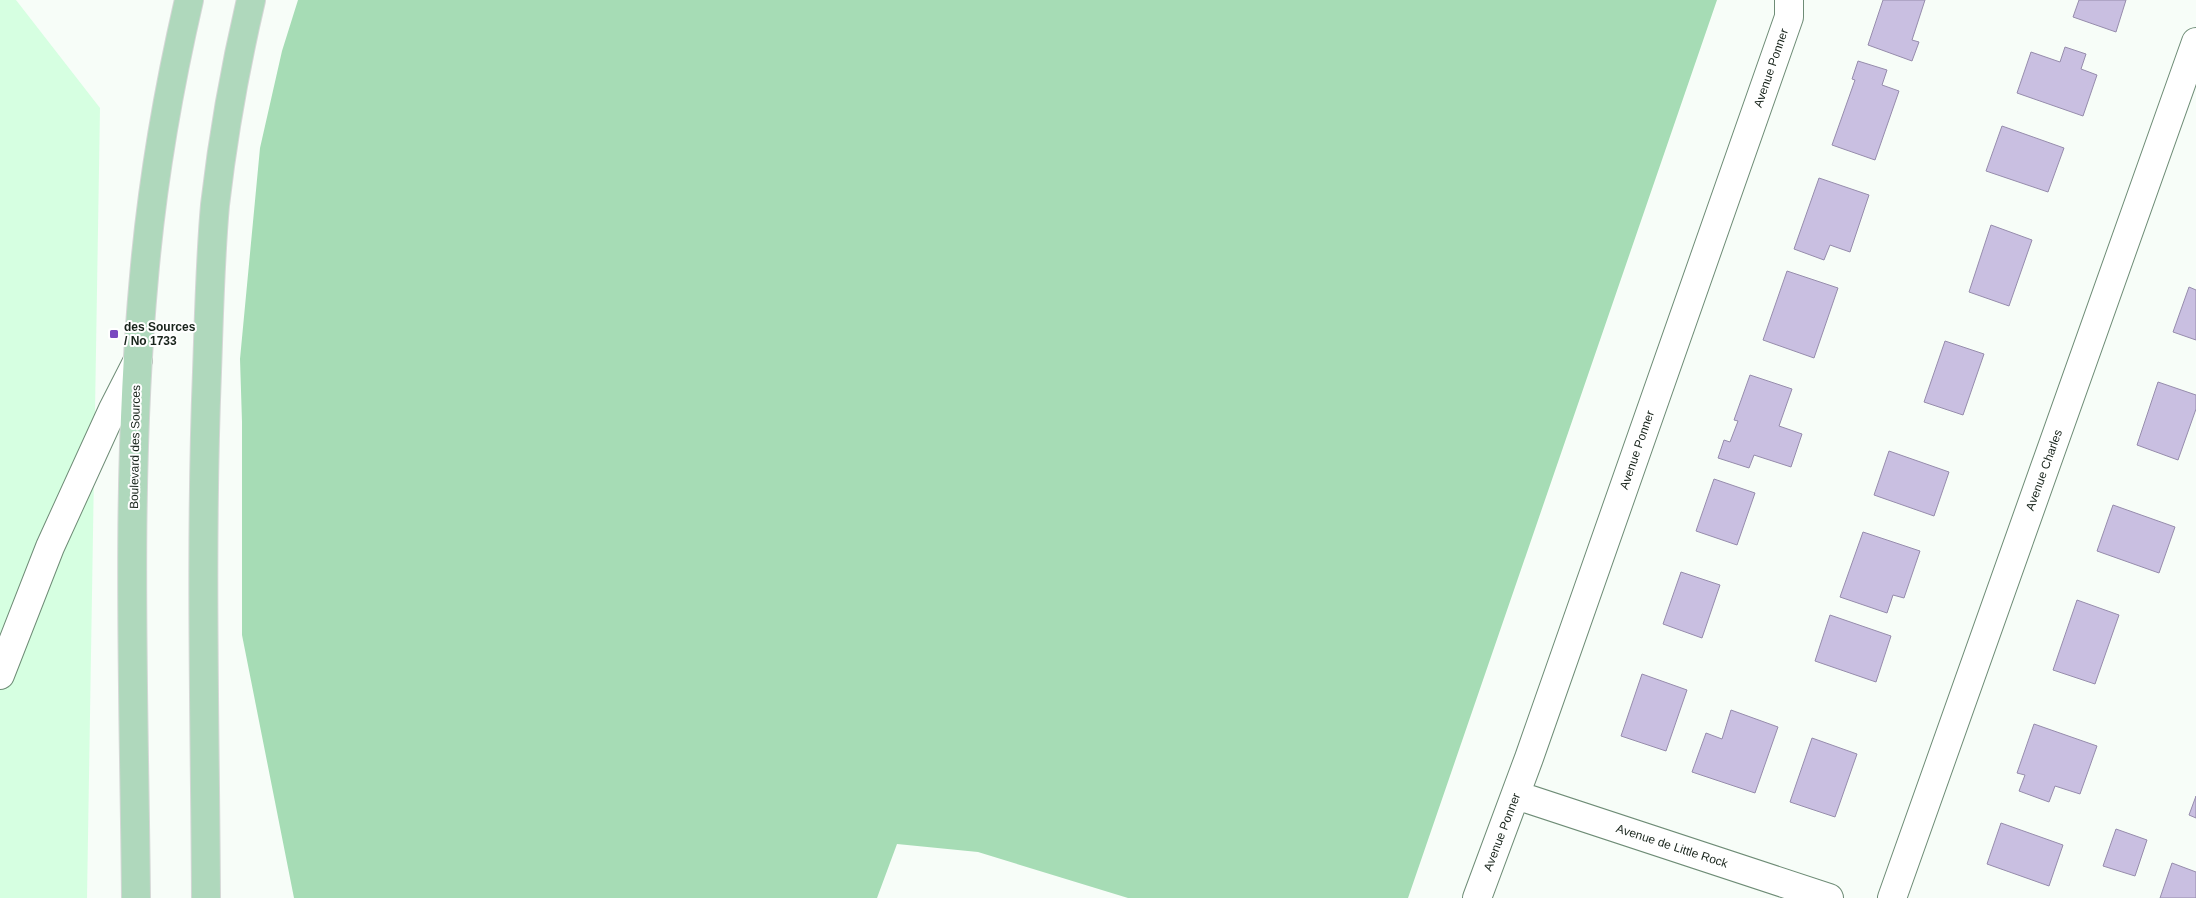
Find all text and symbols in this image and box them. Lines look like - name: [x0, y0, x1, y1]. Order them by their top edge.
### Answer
- street label: Avenue Ponner: [1751, 27, 1791, 109]
- place label: des Sources / No 1733: [124, 320, 196, 348]
- marker: des Sources / No 1733: [108, 328, 120, 340]
- street label: Boulevard des Sources: [127, 385, 143, 509]
- street label: Avenue Ponner: [1617, 409, 1657, 491]
- street label: Avenue Charles: [2023, 428, 2065, 512]
- street label: Avenue Ponner: [1481, 791, 1523, 873]
- street label: Avenue de Little Rock: [1614, 821, 1731, 871]

